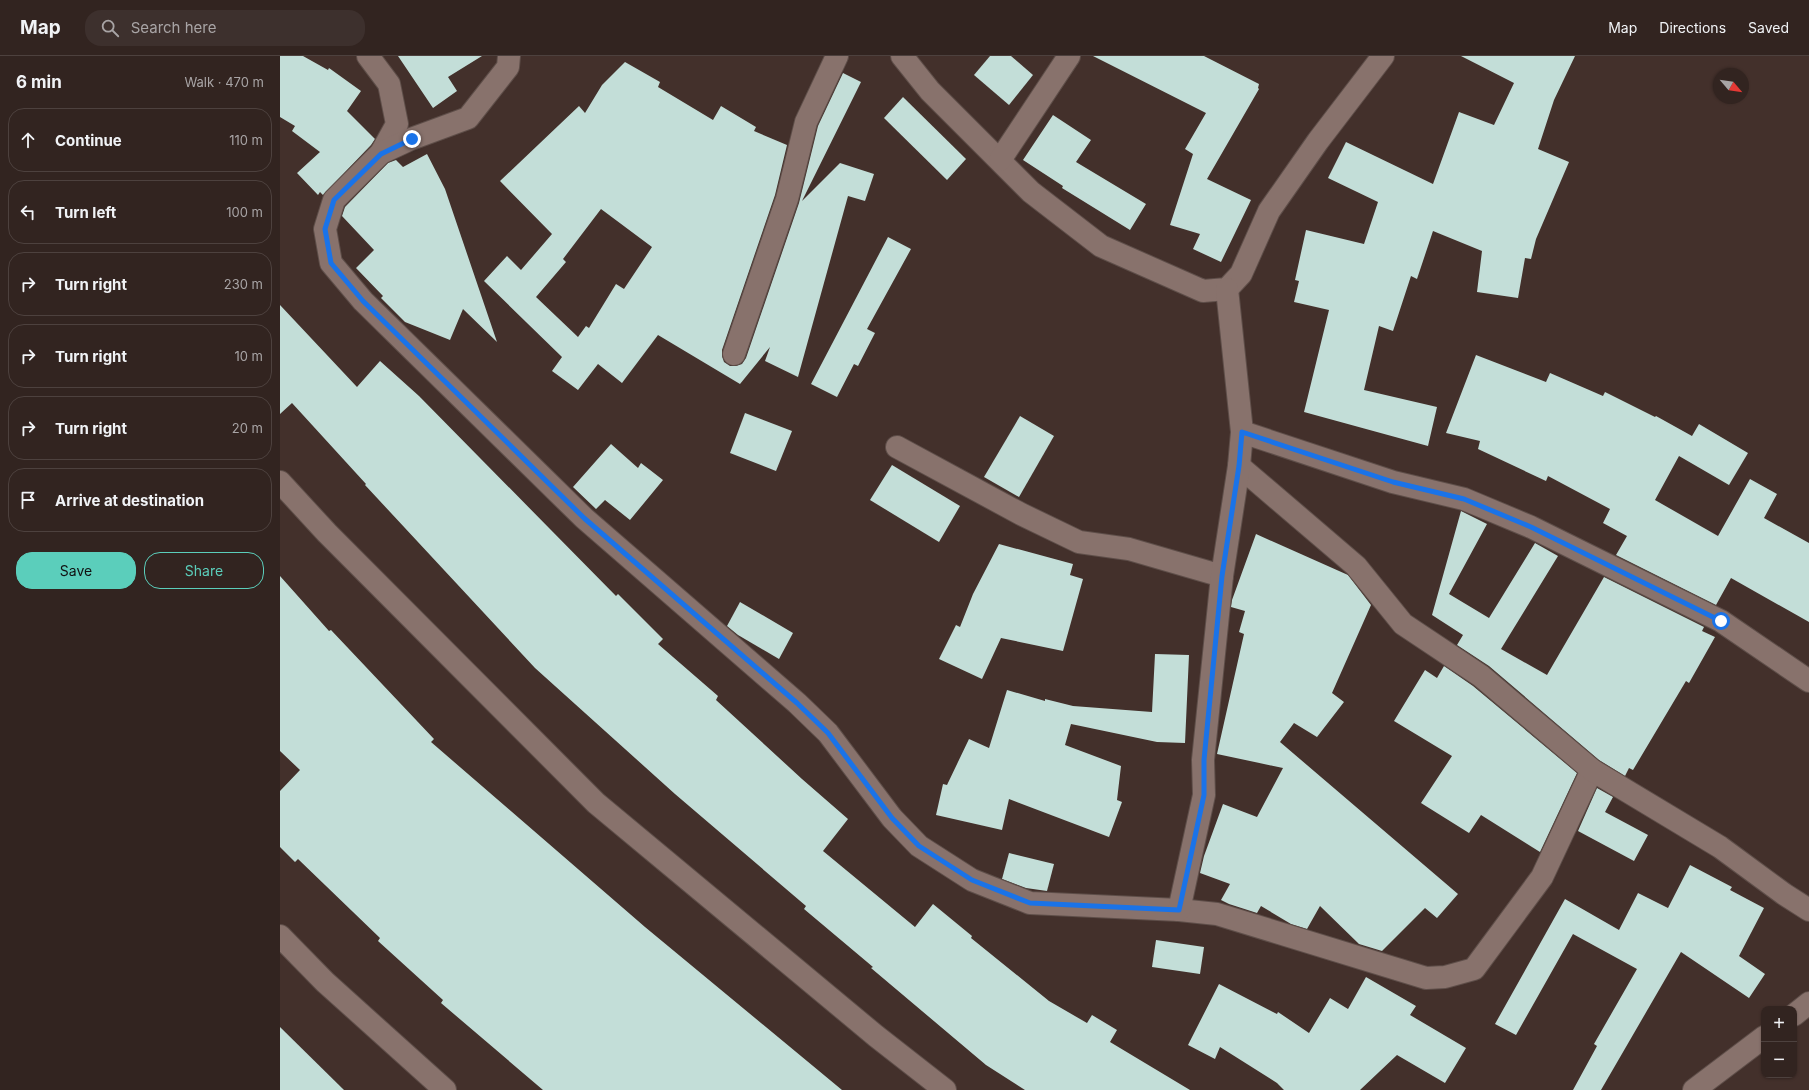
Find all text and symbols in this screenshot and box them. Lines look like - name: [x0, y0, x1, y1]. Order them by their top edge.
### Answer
- search box: [85, 10, 365, 46]
- text: Map: [20, 16, 61, 39]
- icon: search: [99, 17, 121, 39]
- text: Search here: [131, 18, 216, 37]
- text: Map: [1608, 19, 1637, 36]
- text: Directions: [1659, 19, 1726, 36]
- text: Saved: [1748, 19, 1789, 36]
- north arrow: [1713, 68, 1749, 104]
- text: 6 min: [16, 72, 62, 92]
- text: Walk · 470 m: [184, 74, 264, 90]
- icon: ahead: [17, 129, 39, 151]
- route end: [403, 130, 421, 148]
- text: Continue: [55, 131, 122, 150]
- text: 110 m: [229, 132, 263, 148]
- icon: left: [17, 201, 39, 223]
- text: Turn left: [55, 203, 116, 222]
- text: 100 m: [226, 204, 263, 220]
- icon: right: [17, 273, 39, 295]
- text: Turn right: [55, 275, 127, 294]
- text: 230 m: [224, 276, 263, 292]
- icon: right: [17, 345, 39, 367]
- text: Turn right: [55, 347, 127, 366]
- text: 10 m: [234, 348, 263, 364]
- icon: right: [17, 417, 39, 439]
- text: Turn right: [55, 419, 127, 438]
- text: 20 m: [232, 420, 263, 436]
- icon: arrive: [17, 489, 39, 511]
- text: Arrive at destination: [55, 491, 204, 510]
- button: Save: [16, 552, 136, 589]
- button: Share: [144, 552, 264, 589]
- route start: [1712, 612, 1730, 630]
- map controls: [1761, 1006, 1797, 1078]
- button: +: [1761, 1006, 1797, 1042]
- button: −: [1761, 1042, 1797, 1078]

